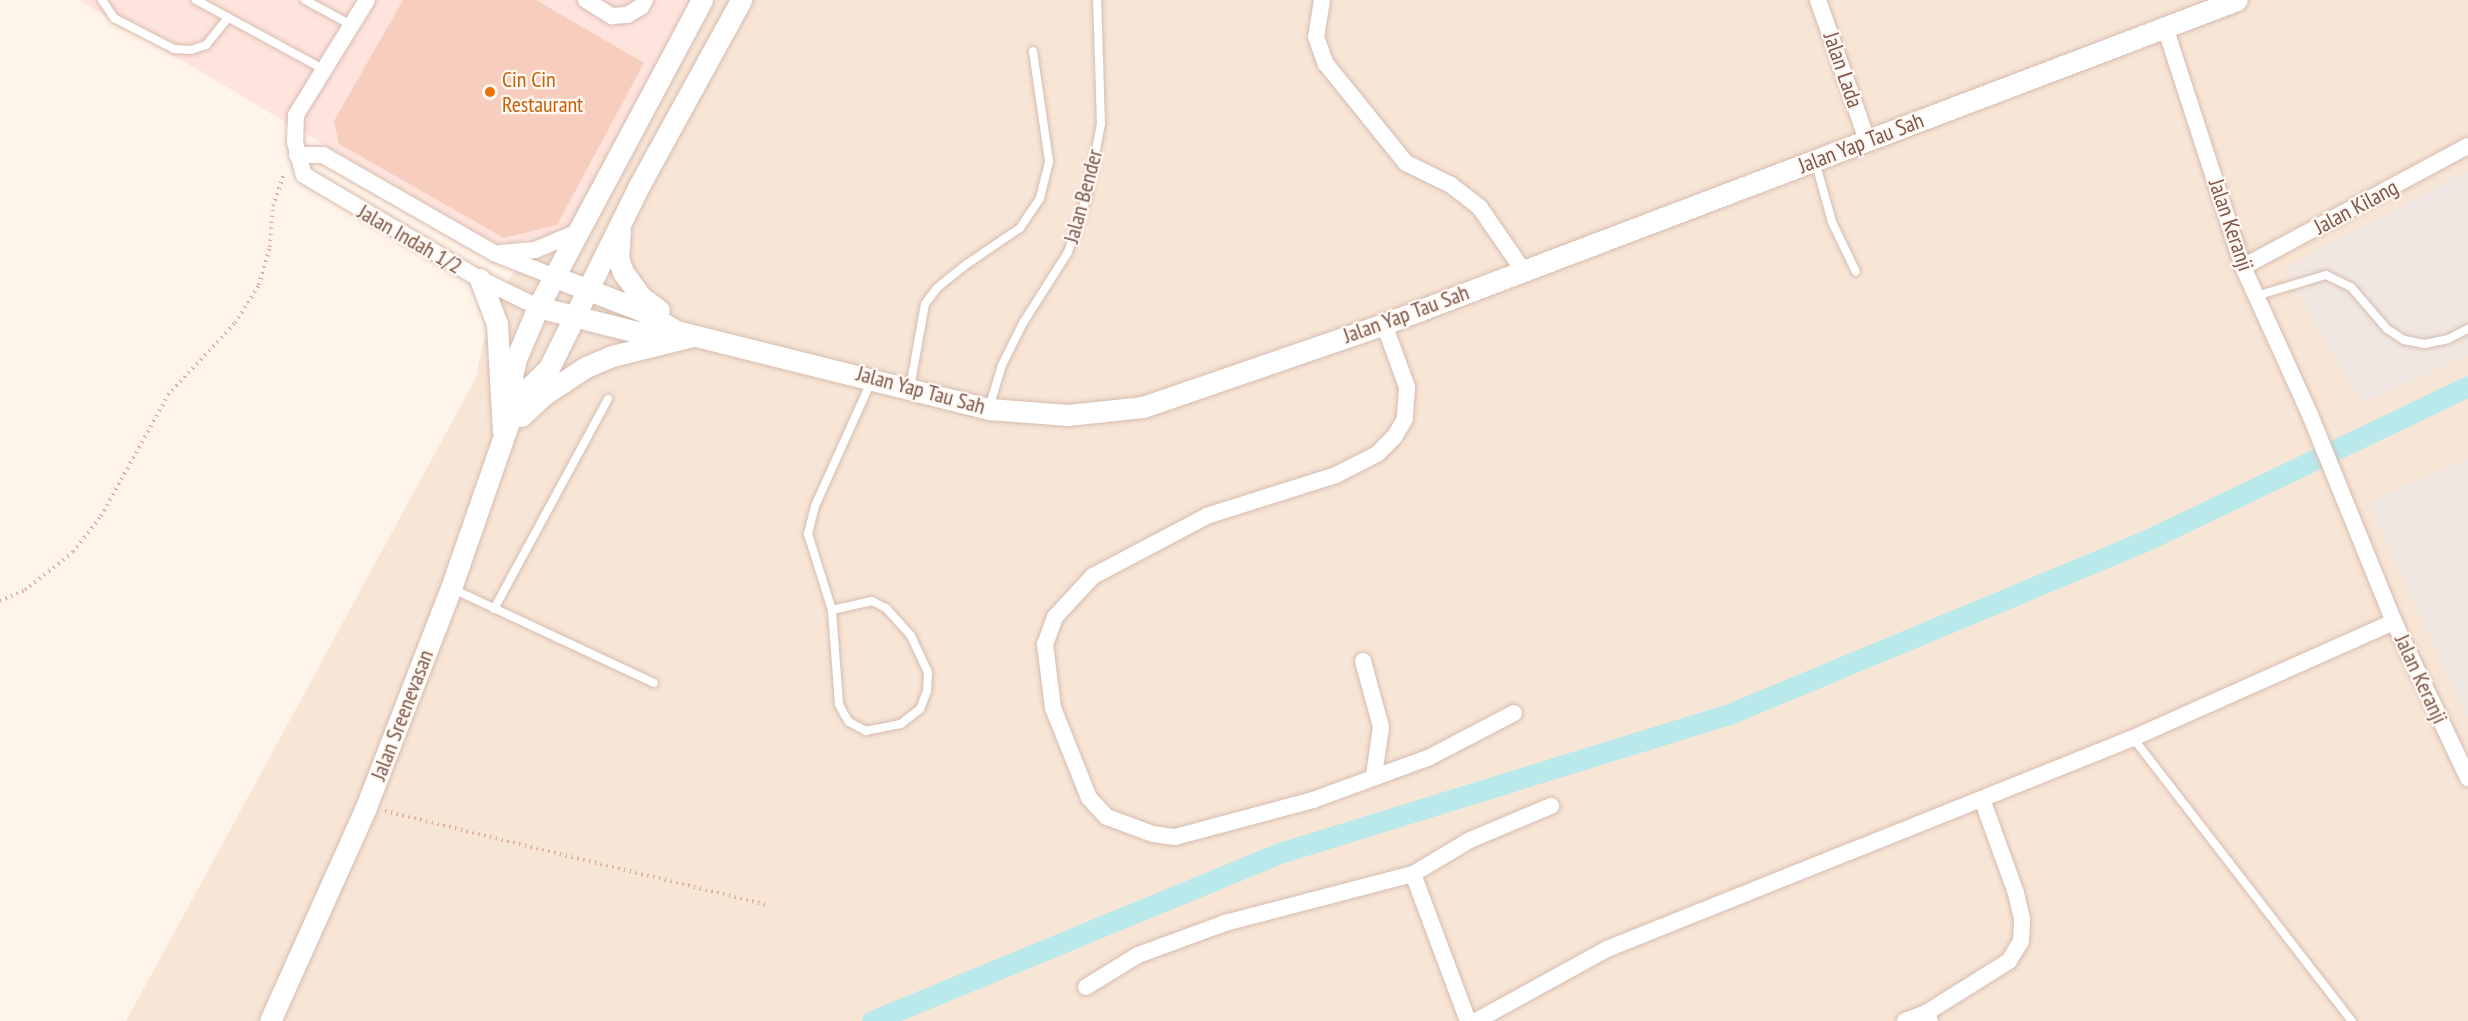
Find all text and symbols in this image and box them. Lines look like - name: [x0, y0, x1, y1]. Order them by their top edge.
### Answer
- street label: Jalan Lada: [1818, 29, 1868, 111]
- place label: Cin Cin Restaurant: [502, 66, 583, 118]
- marker: Cin Cin Restaurant: [483, 85, 497, 99]
- street label: Jalan Yap Tau Sah: [1794, 107, 1928, 179]
- street label: Jalan Bender: [1058, 146, 1108, 246]
- street label: Jalan Kilang: [2310, 174, 2402, 240]
- street label: Jalan Keranji: [2203, 176, 2259, 274]
- street label: Jalan Indah 1/2: [353, 199, 467, 279]
- street label: Jalan Yap Tau Sah: [1339, 279, 1473, 349]
- street label: Jalan Yap Tau Sah: [853, 360, 989, 420]
- street label: Jalan Keranji: [2389, 630, 2453, 728]
- street label: Jalan Sreenevasan: [365, 646, 439, 784]

